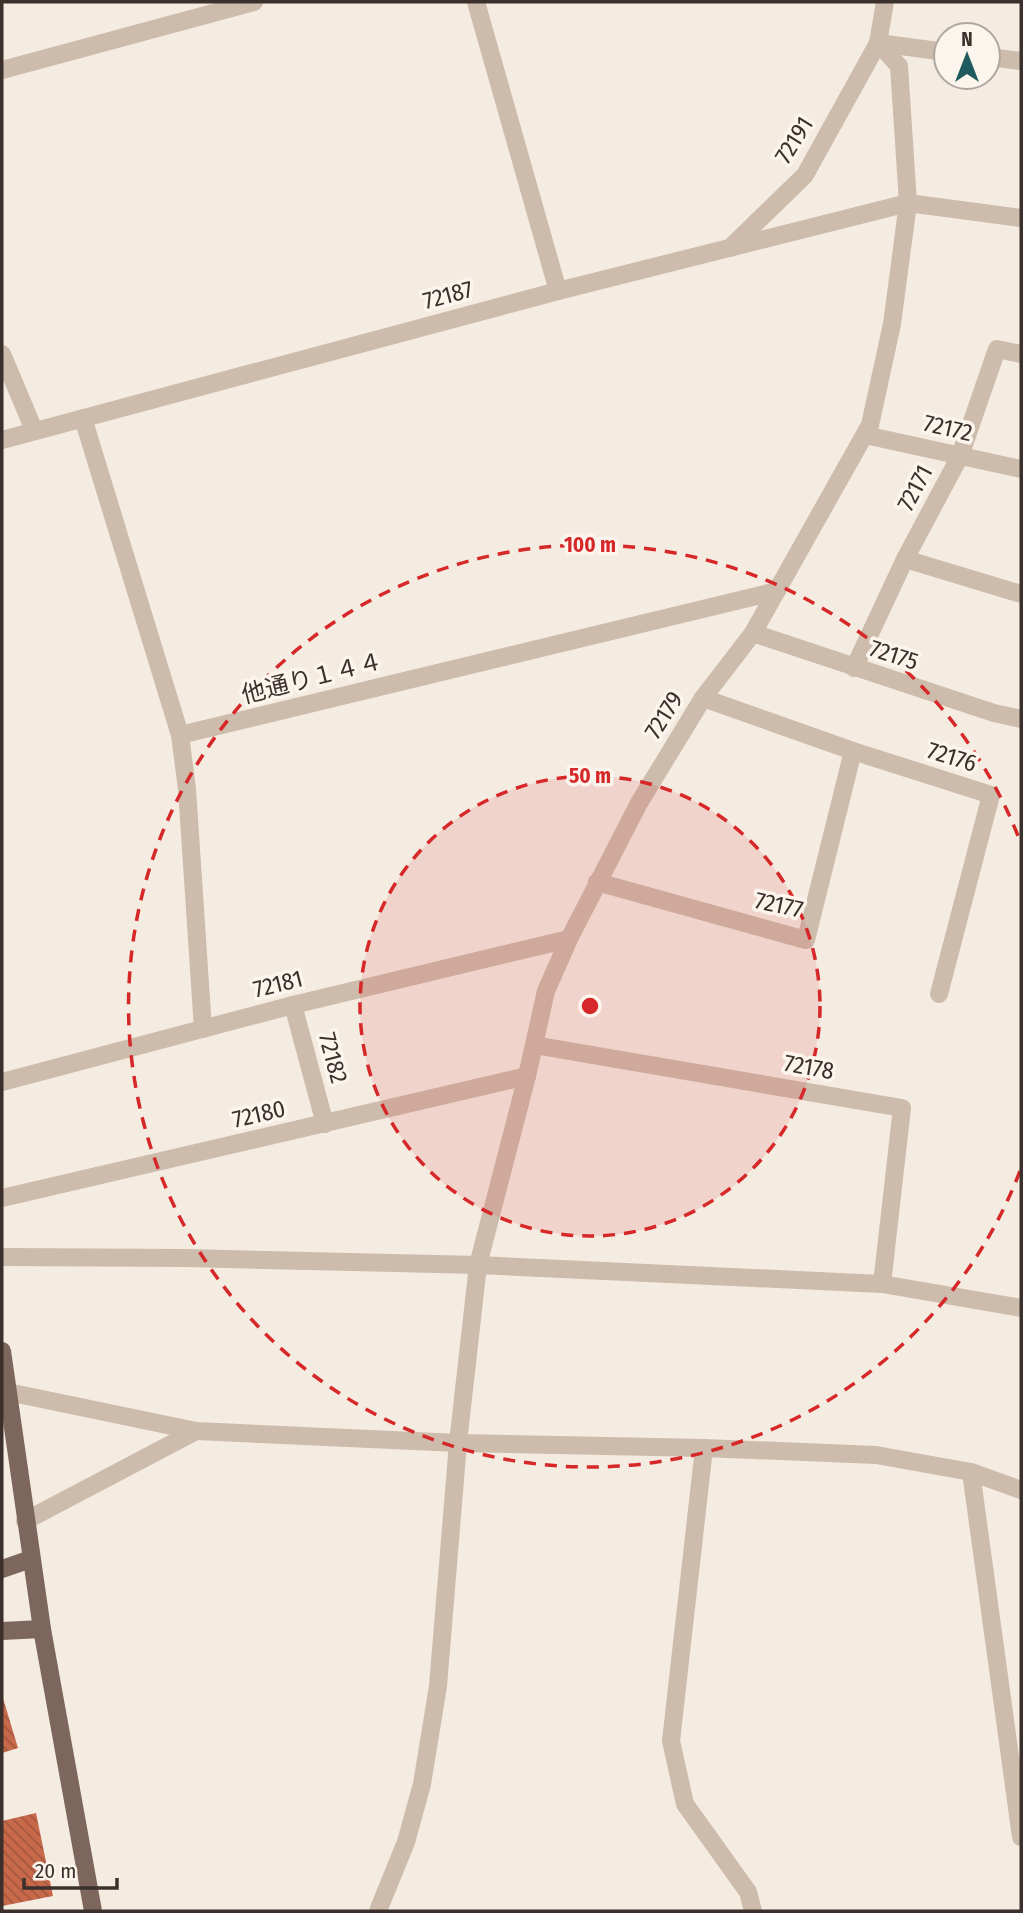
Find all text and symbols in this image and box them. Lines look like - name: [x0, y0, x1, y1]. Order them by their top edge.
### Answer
- north arrow: [932, 21, 1002, 91]
- text: N: [961, 28, 973, 51]
- street label: 72191: [769, 112, 819, 168]
- street label: 72187: [420, 275, 476, 315]
- street label: 72172: [921, 409, 975, 447]
- street label: 72171: [891, 460, 939, 516]
- text: 100 m: [564, 532, 616, 558]
- street label: 72175: [866, 634, 922, 676]
- street label: 他通り１４４: [239, 647, 385, 709]
- street label: 72179: [639, 686, 689, 744]
- street label: 72176: [924, 736, 980, 778]
- text: 50 m: [569, 763, 611, 789]
- street label: 72177: [752, 886, 806, 924]
- street label: 72181: [251, 964, 305, 1004]
- centre of rings: [578, 994, 602, 1018]
- street label: 72182: [313, 1030, 353, 1086]
- street label: 72178: [782, 1049, 836, 1085]
- street label: 72180: [230, 1094, 288, 1134]
- scale bar: [24, 1846, 117, 1890]
- text: 20 m: [35, 1858, 76, 1884]

